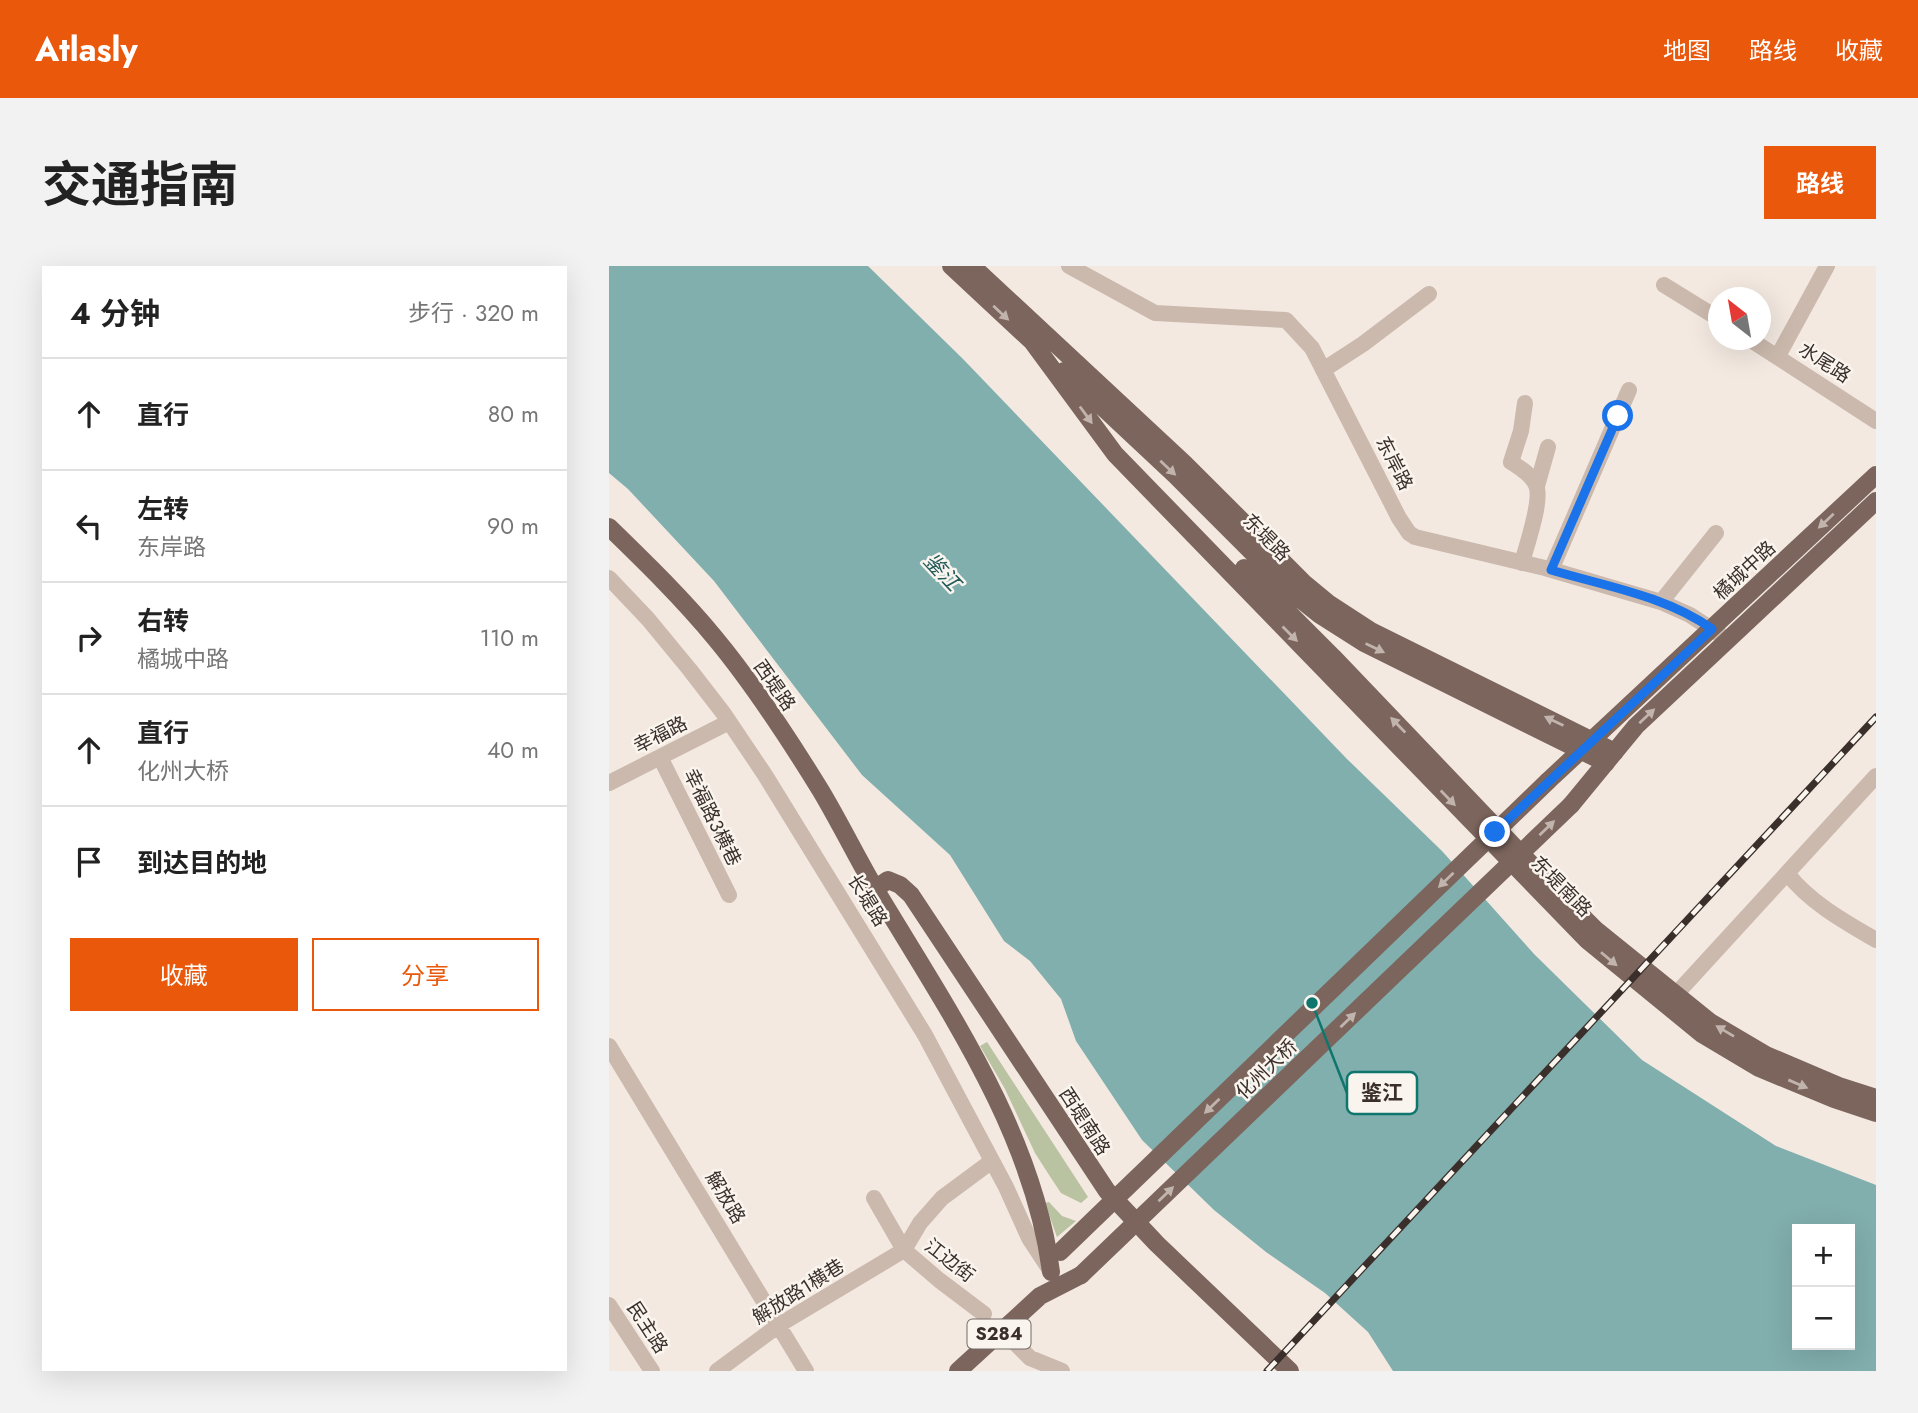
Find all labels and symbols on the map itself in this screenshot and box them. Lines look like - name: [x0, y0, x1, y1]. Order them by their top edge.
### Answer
- north arrow: [1708, 287, 1771, 350]
- one-way arrow: [992, 304, 1009, 320]
- street label: 水尾路: [1793, 336, 1856, 389]
- route start: [1602, 400, 1633, 431]
- one-way arrow: [1079, 406, 1093, 424]
- street label: 东岸路: [1370, 432, 1420, 495]
- one-way arrow: [1159, 459, 1176, 475]
- street label: 东堤路: [1237, 508, 1296, 567]
- one-way arrow: [1818, 513, 1835, 529]
- street label: 橘城中路: [1707, 535, 1781, 606]
- water label: 鉴江: [917, 546, 969, 599]
- one-way arrow: [1282, 626, 1299, 643]
- one-way arrow: [1365, 643, 1385, 654]
- street label: 西堤路: [747, 654, 802, 716]
- one-way arrow: [1638, 708, 1656, 724]
- street label: 幸福路: [629, 709, 692, 759]
- one-way arrow: [1544, 716, 1564, 727]
- one-way arrow: [1391, 717, 1407, 734]
- street label: 幸福路3横巷: [677, 764, 748, 870]
- one-way arrow: [1440, 789, 1456, 806]
- route end: [1479, 816, 1510, 847]
- one-way arrow: [1539, 820, 1556, 837]
- street label: 东堤南路: [1525, 850, 1598, 923]
- street label: 长堤路: [841, 869, 894, 932]
- one-way arrow: [1438, 871, 1455, 888]
- one-way arrow: [1600, 951, 1618, 967]
- one-way arrow: [1339, 1012, 1356, 1028]
- one-way arrow: [1715, 1024, 1734, 1037]
- street label: 化州大桥: [1230, 1033, 1303, 1105]
- callout: 鉴江: [1347, 1072, 1417, 1114]
- text: 鉴江: [1361, 1078, 1403, 1108]
- one-way arrow: [1787, 1078, 1808, 1089]
- street label: 西堤南路: [1053, 1082, 1117, 1161]
- one-way arrow: [1204, 1097, 1221, 1113]
- street label: 解放路: [699, 1166, 752, 1229]
- one-way arrow: [1157, 1187, 1174, 1203]
- street label: 江边街: [919, 1232, 980, 1289]
- street label: 解放路1横巷: [747, 1253, 849, 1330]
- street label: 民主路: [621, 1296, 674, 1359]
- road number: S284: [967, 1320, 1031, 1349]

